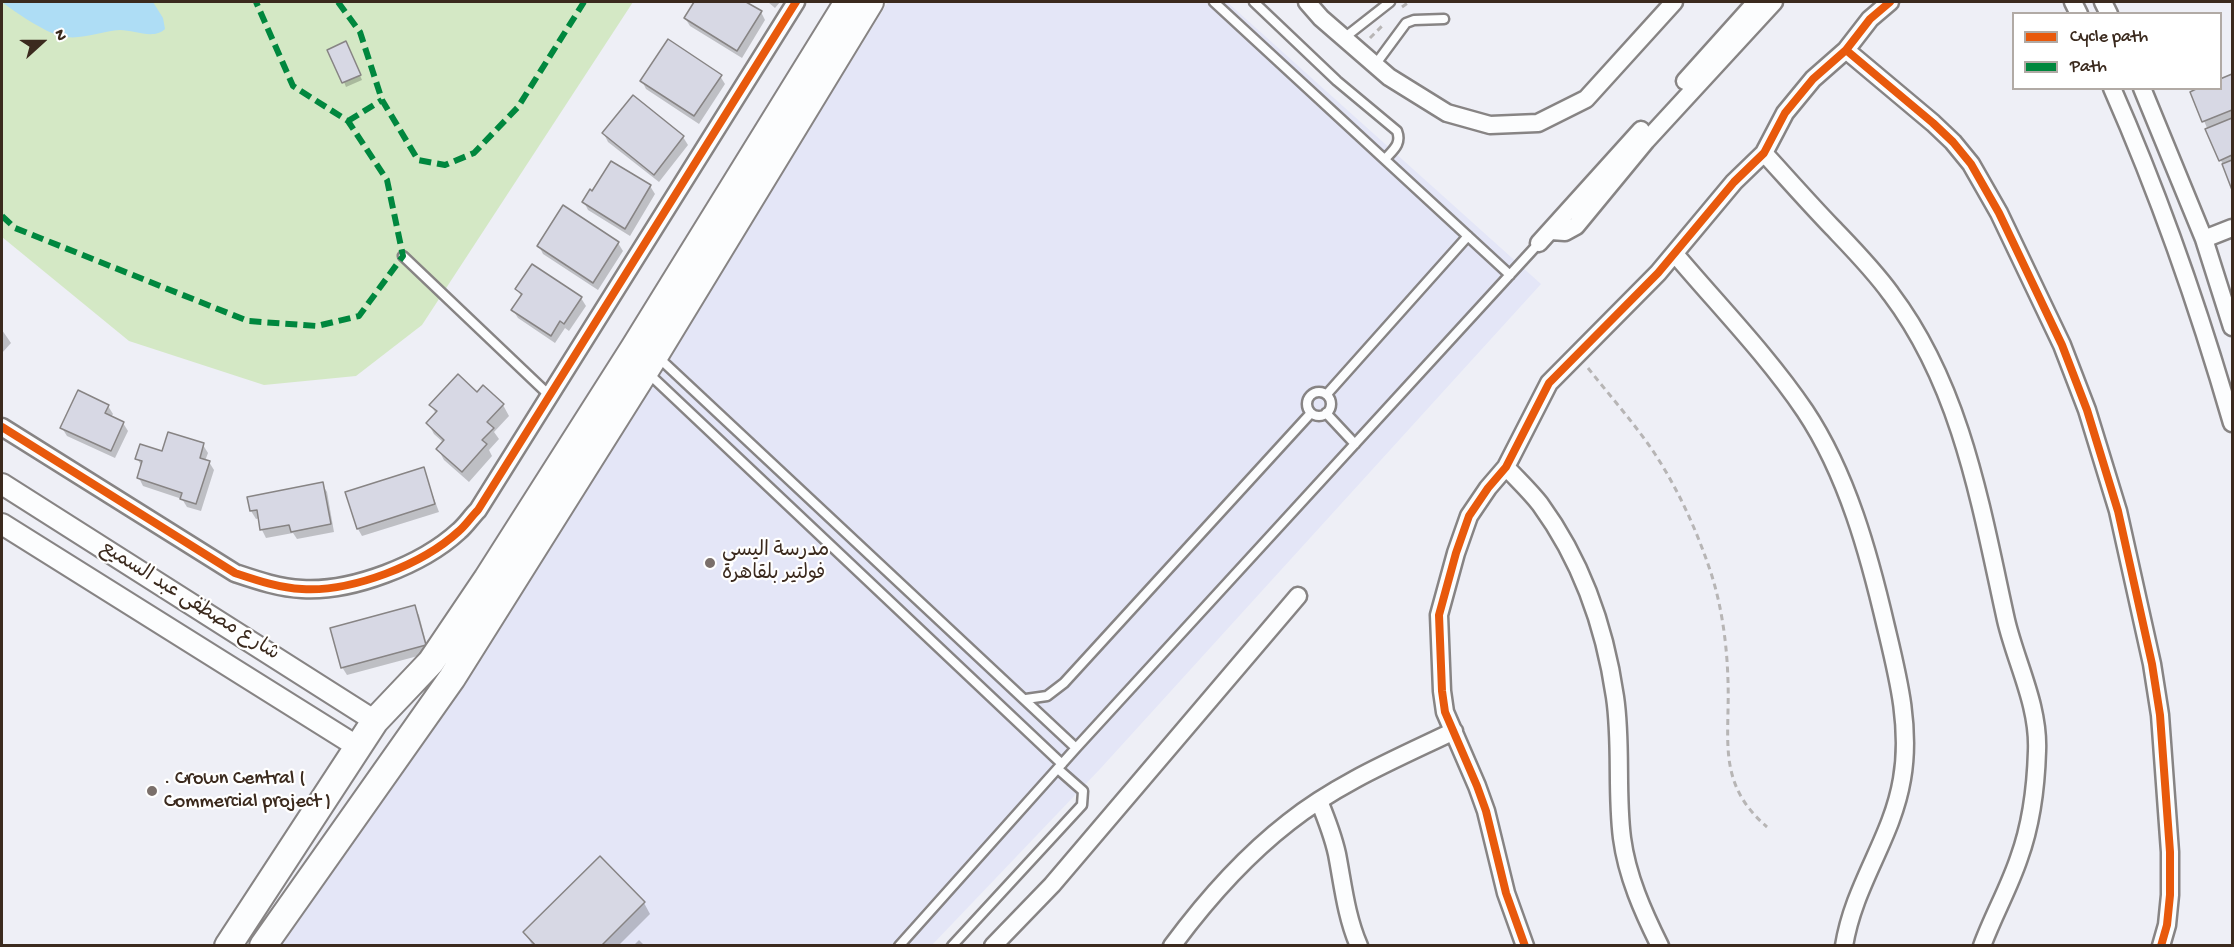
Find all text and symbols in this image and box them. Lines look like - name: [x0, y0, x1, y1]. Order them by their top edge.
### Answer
- north arrow: [12, 12, 72, 72]
- legend: [2012, 12, 2222, 90]
- text: N: [49, 27, 70, 44]
- text: Cycle path: [2070, 27, 2148, 48]
- text: Path: [2070, 57, 2107, 78]
- street label: شارع مصطفى عبد السميع: [95, 537, 283, 667]
- place label: مدرسة اليسي فولتير بلقاهرة: [722, 540, 829, 587]
- marker: مدرسة اليسي فولتير بلقاهرة: [703, 556, 717, 570]
- place label: . Crown Central ( Commercial project ): [164, 768, 331, 815]
- marker: . Crown Central ( Commercial project ): [145, 784, 159, 798]

